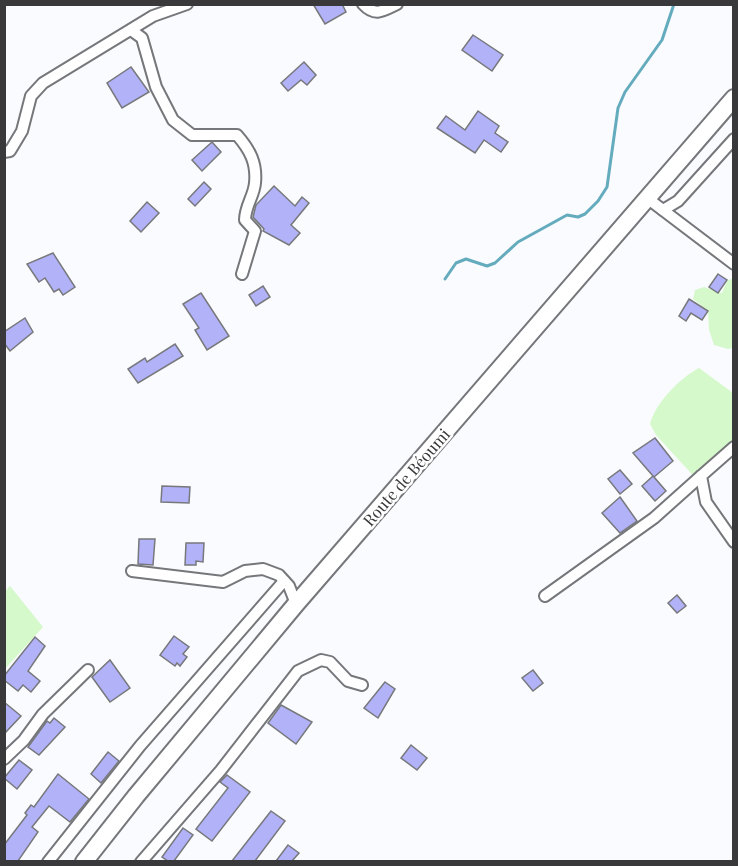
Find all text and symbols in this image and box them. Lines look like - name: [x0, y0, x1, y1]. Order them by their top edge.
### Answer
- street label: Route de Béoumi: [358, 424, 454, 530]

